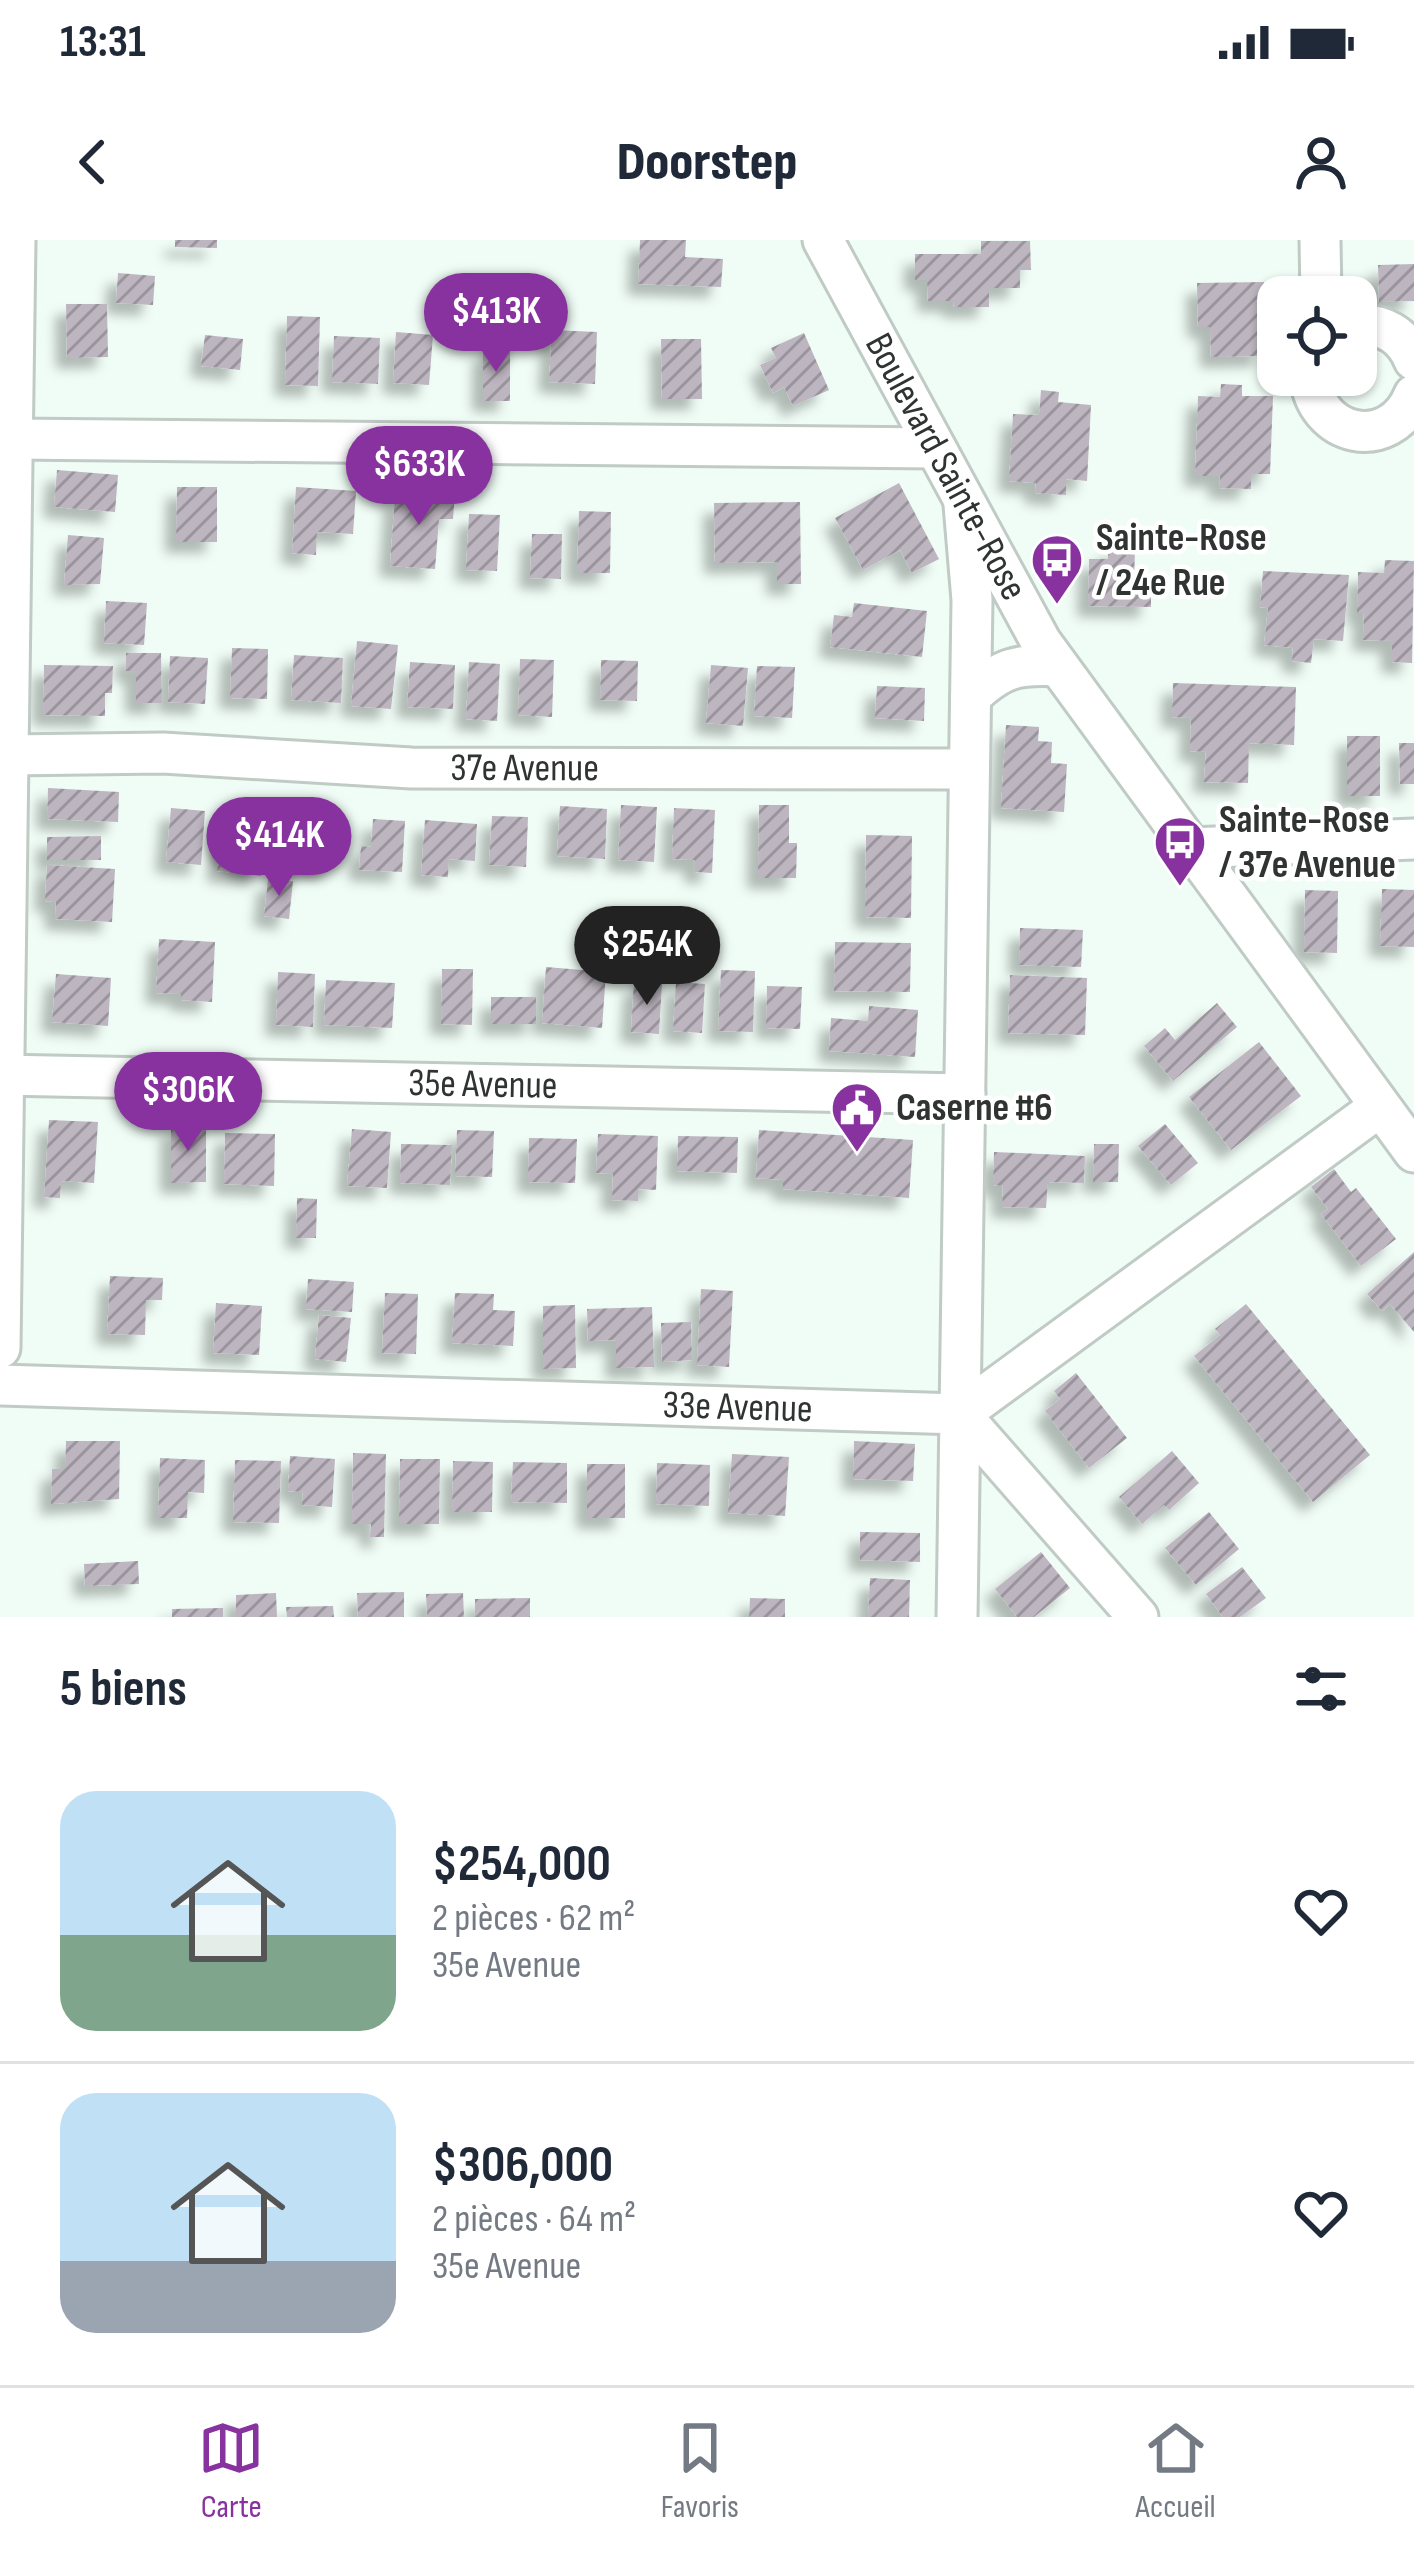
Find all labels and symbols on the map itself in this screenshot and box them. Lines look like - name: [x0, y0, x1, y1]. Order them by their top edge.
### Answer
- pin: $413K: [412, 273, 580, 375]
- street label: Boulevard Sainte-Rose: [855, 325, 1037, 608]
- pin: $633K: [335, 426, 503, 528]
- place label: Sainte-Rose / 24e Rue: [1096, 515, 1267, 607]
- bus stop icon: Sainte-Rose / 24e Rue: [1029, 532, 1085, 606]
- street label: 37e Avenue: [450, 745, 599, 792]
- pin: $414K: [195, 797, 363, 899]
- place label: Sainte-Rose / 37e Avenue: [1219, 797, 1396, 889]
- bus stop icon: Sainte-Rose / 37e Avenue: [1152, 814, 1208, 888]
- pin: $254K: [563, 906, 731, 1008]
- pin: $306K: [104, 1052, 272, 1154]
- street label: 35e Avenue: [408, 1060, 558, 1109]
- public building icon: Caserne #6: [829, 1080, 885, 1154]
- place label: Caserne #6: [896, 1085, 1053, 1132]
- street label: 33e Avenue: [662, 1382, 813, 1433]

